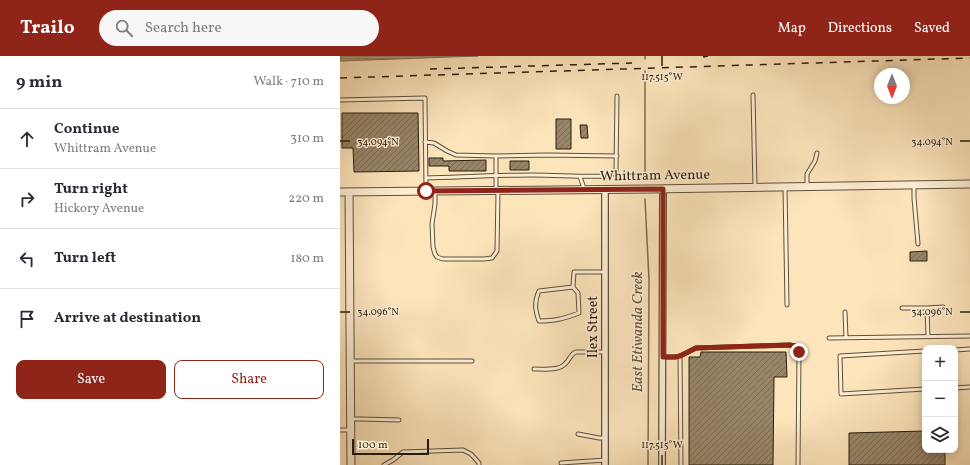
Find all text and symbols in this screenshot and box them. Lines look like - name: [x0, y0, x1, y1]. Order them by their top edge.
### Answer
- search box: [99, 10, 379, 46]
- text: Trailo: [20, 15, 75, 41]
- icon: search: [113, 17, 135, 39]
- text: Search here: [145, 18, 222, 39]
- text: Map: [778, 19, 806, 38]
- text: Directions: [828, 19, 892, 38]
- text: Saved: [914, 19, 950, 38]
- north arrow: [874, 68, 910, 104]
- text: 117.515°W: [641, 70, 683, 84]
- text: 9 min: [16, 71, 62, 94]
- text: Walk · 710 m: [253, 73, 324, 91]
- text: Continue: [54, 119, 119, 140]
- icon: ahead: [16, 128, 38, 150]
- text: 310 m: [290, 130, 324, 148]
- text: 34.094°N: [357, 135, 399, 149]
- text: 34.094°N: [911, 135, 953, 149]
- text: Whittram Avenue: [54, 140, 156, 158]
- street label: Whittram Avenue: [600, 166, 710, 186]
- text: Turn right: [54, 179, 128, 200]
- route start: [417, 182, 435, 200]
- icon: right: [16, 188, 38, 210]
- text: 220 m: [288, 190, 324, 208]
- text: Hickory Avenue: [54, 200, 144, 218]
- icon: left: [16, 248, 38, 270]
- text: Turn left: [54, 248, 116, 269]
- text: 180 m: [290, 250, 324, 268]
- water label: East Etiwanda Creek: [628, 271, 649, 392]
- street label: Ilex Street: [584, 296, 603, 358]
- text: 34.096°N: [357, 305, 399, 319]
- text: 34.096°N: [911, 305, 953, 319]
- icon: arrive: [16, 308, 38, 330]
- text: Arrive at destination: [54, 308, 201, 329]
- route end: [790, 343, 808, 361]
- map controls: [922, 345, 958, 453]
- button: +: [922, 345, 958, 381]
- button: Save: [16, 360, 166, 399]
- button: Share: [174, 360, 324, 399]
- button: −: [922, 381, 958, 417]
- button: layers: [922, 417, 958, 453]
- scale bar: [352, 437, 429, 456]
- text: 100 m: [358, 438, 388, 453]
- text: 117.515°W: [641, 438, 683, 452]

